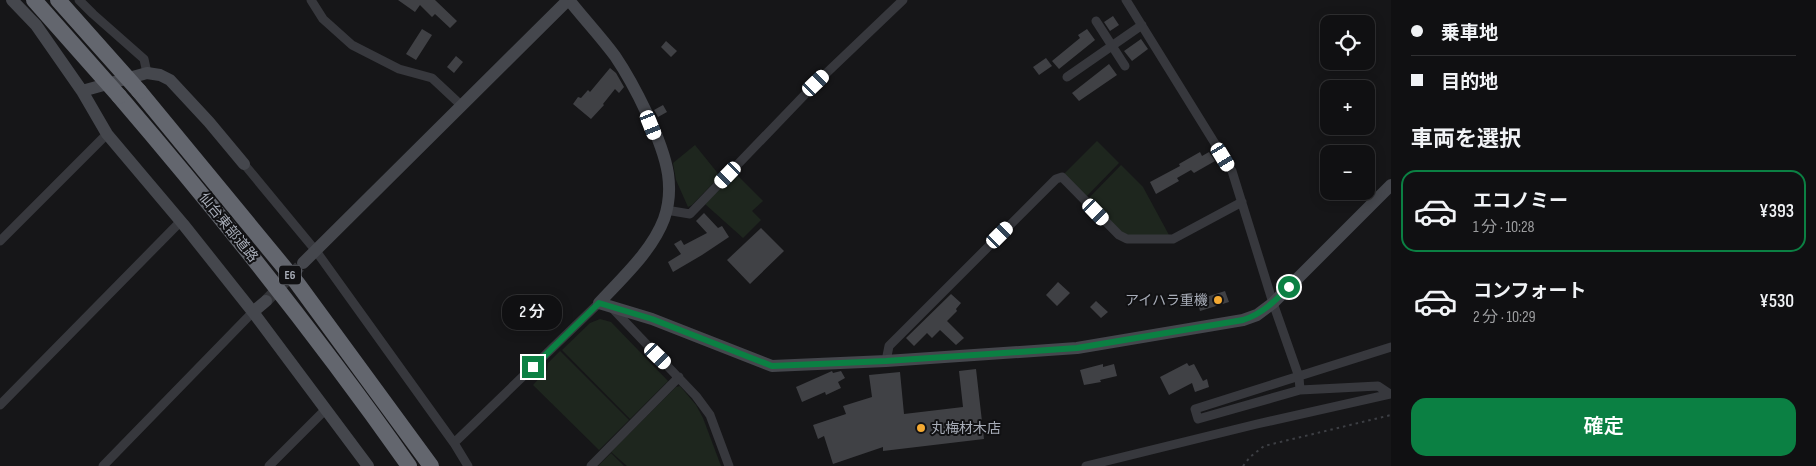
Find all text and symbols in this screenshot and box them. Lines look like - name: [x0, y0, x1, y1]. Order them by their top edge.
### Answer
- map controls: [1320, 15, 1375, 200]
- button: locate: [1320, 15, 1375, 70]
- text: 乗車地: [1441, 22, 1498, 45]
- car: [799, 67, 832, 99]
- text: 目的地: [1441, 71, 1498, 94]
- button: +: [1320, 80, 1375, 135]
- car: [638, 108, 663, 142]
- text: 車両を選択: [1411, 126, 1521, 153]
- car: [1208, 140, 1237, 174]
- button: −: [1320, 145, 1375, 200]
- car: [712, 159, 743, 191]
- street label: 仙台東部道路: [196, 189, 262, 265]
- icon: car: [1413, 189, 1458, 234]
- text: エコノミー: [1473, 190, 1568, 213]
- car: [1080, 196, 1111, 228]
- text: ¥393: [1759, 200, 1794, 223]
- text: 1 分 · 10:28: [1473, 218, 1535, 237]
- car: [984, 219, 1015, 251]
- road number: E6: [279, 266, 301, 284]
- route start: [1278, 276, 1300, 298]
- icon: car: [1413, 279, 1458, 324]
- text: コンフォート: [1473, 280, 1586, 303]
- text: ¥530: [1759, 290, 1794, 313]
- place label: アイハラ重機: [1125, 292, 1208, 309]
- callout: 2 分: [503, 294, 563, 330]
- marker: アイハラ重機: [1212, 294, 1224, 306]
- text: 2 分: [519, 303, 545, 322]
- text: 2 分 · 10:29: [1473, 308, 1536, 327]
- car: [641, 340, 674, 372]
- route end: [522, 356, 544, 378]
- button: 確定: [1411, 398, 1796, 456]
- place label: 丸梅材木店: [931, 420, 1001, 437]
- marker: 丸梅材木店: [915, 422, 927, 434]

